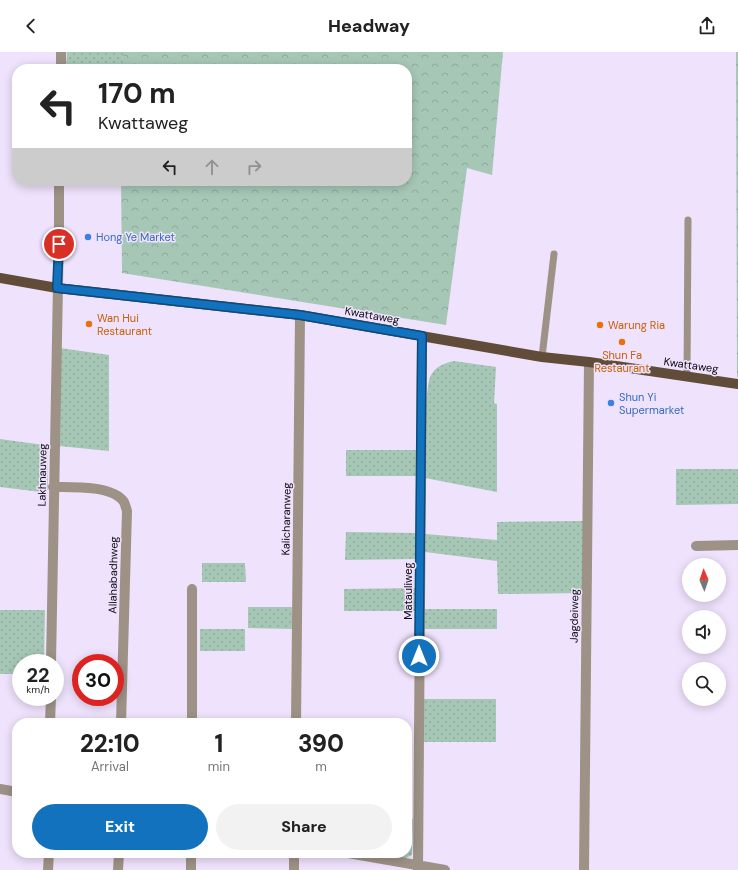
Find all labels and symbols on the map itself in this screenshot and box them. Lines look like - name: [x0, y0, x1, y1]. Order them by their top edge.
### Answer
- pin: [42, 227, 76, 261]
- place label: Hong Ye Market: [96, 230, 175, 244]
- marker: Hong Ye Market: [83, 232, 93, 242]
- street label: Kwattaweg: [344, 303, 400, 327]
- place label: Wan Hui Restaurant: [97, 311, 152, 338]
- place label: Warung Ria: [608, 318, 665, 332]
- marker: Wan Hui Restaurant: [84, 319, 94, 329]
- marker: Warung Ria: [595, 320, 605, 330]
- marker: Shun Fa Restaurant: [617, 337, 627, 347]
- place label: Shun Fa Restaurant: [594, 348, 650, 375]
- street label: Kwattaweg: [663, 354, 719, 376]
- place label: Shun Yi Supermarket: [619, 390, 684, 417]
- marker: Shun Yi Supermarket: [606, 398, 616, 408]
- street label: Lakhnauweg: [34, 443, 50, 507]
- street label: Kalicharanweg: [278, 483, 294, 555]
- street label: Allahabadhweg: [105, 536, 121, 614]
- north arrow: [682, 558, 726, 602]
- street label: Matauliweg: [401, 562, 415, 620]
- street label: Jagdeiweg: [567, 589, 581, 643]
- position arrow: [398, 635, 440, 677]
- speed limit sign: 30: [72, 654, 124, 706]

